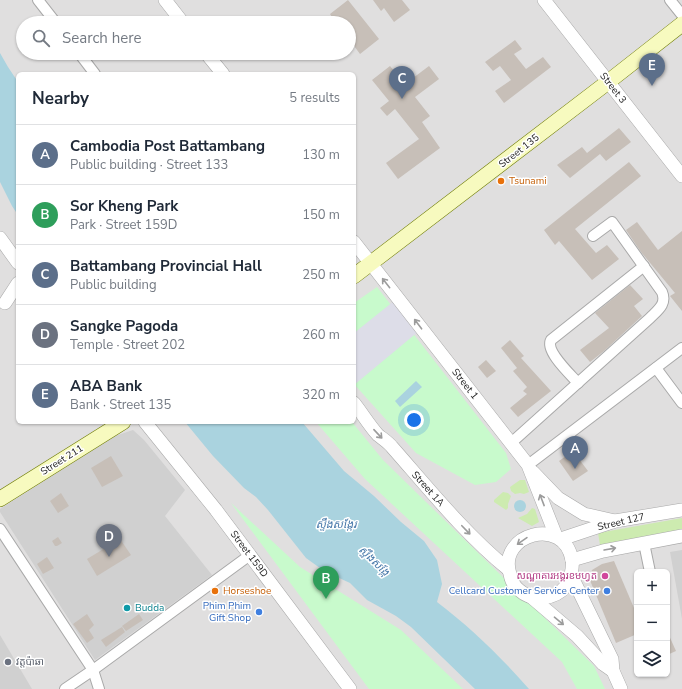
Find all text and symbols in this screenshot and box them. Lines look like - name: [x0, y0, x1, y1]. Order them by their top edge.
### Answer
- search box: [16, 16, 356, 60]
- icon: search: [30, 27, 52, 49]
- text: Search here: [62, 28, 142, 48]
- pin: E: [639, 53, 665, 86]
- pin: C: [389, 66, 415, 99]
- street label: Street 3: [596, 70, 630, 106]
- text: Nearby: [32, 87, 89, 110]
- text: 5 results: [289, 89, 340, 107]
- street label: Street 135: [496, 131, 542, 171]
- text: Cambodia Post Battambang: [70, 136, 265, 156]
- text: A: [40, 146, 50, 164]
- text: 130 m: [302, 146, 340, 164]
- text: Public building · Street 133: [70, 156, 228, 174]
- place label: Tsunami: [509, 174, 547, 188]
- marker: Tsunami: [496, 176, 506, 186]
- text: Sor Kheng Park: [70, 196, 178, 216]
- text: B: [41, 206, 49, 224]
- text: 150 m: [302, 206, 340, 224]
- text: Park · Street 159D: [70, 216, 177, 234]
- text: Battambang Provincial Hall: [70, 256, 262, 276]
- text: C: [41, 266, 49, 284]
- text: 250 m: [302, 266, 340, 284]
- text: Public building: [70, 276, 157, 294]
- one-way arrow: [381, 277, 390, 288]
- text: Sangke Pagoda: [70, 316, 178, 336]
- one-way arrow: [414, 319, 422, 330]
- text: D: [40, 326, 50, 344]
- text: 260 m: [302, 326, 340, 344]
- text: Temple · Street 202: [70, 336, 185, 354]
- street label: Street 1: [448, 366, 482, 402]
- text: ABA Bank: [70, 376, 142, 396]
- text: E: [41, 386, 49, 404]
- text: 320 m: [302, 386, 340, 404]
- text: Bank · Street 135: [70, 396, 171, 414]
- your location: [404, 410, 424, 430]
- one-way arrow: [374, 428, 383, 439]
- pin: A: [562, 436, 588, 469]
- street label: Street 211: [38, 441, 86, 479]
- street label: Street 1A: [408, 468, 448, 510]
- one-way arrow: [537, 494, 545, 506]
- street label: Street 127: [596, 510, 646, 534]
- water label: ស្ទឹងសង្កែរ: [316, 517, 358, 532]
- pin: D: [96, 524, 122, 557]
- one-way arrow: [461, 525, 470, 535]
- street label: Street 159D: [227, 528, 271, 580]
- one-way arrow: [517, 537, 528, 545]
- water label: ស្ទឹងសង្កែ: [355, 543, 393, 579]
- one-way arrow: [603, 545, 616, 553]
- pin: B: [313, 566, 339, 599]
- place label: សណ្ឋាគារអង្គរខមហ្វត: [516, 569, 597, 583]
- map controls: [634, 569, 670, 677]
- button: +: [634, 569, 670, 605]
- marker: សណ្ឋាគារអង្គរខមហ្វត: [600, 571, 610, 581]
- place label: Horseshoe: [223, 584, 271, 598]
- place label: Cellcard Customer Service Center: [449, 584, 599, 598]
- marker: Horseshoe: [210, 586, 220, 596]
- marker: Cellcard Customer Service Center: [602, 586, 612, 596]
- place label: Phim Phim Gift Shop: [203, 599, 251, 625]
- place label: Budda: [135, 601, 164, 615]
- marker: Budda: [122, 603, 132, 613]
- button: −: [634, 605, 670, 641]
- marker: Phim Phim Gift Shop: [254, 607, 264, 617]
- one-way arrow: [554, 617, 565, 626]
- button: layers: [634, 641, 670, 677]
- place label: វត្តប៉ាឆា: [16, 655, 44, 669]
- marker: វត្តប៉ាឆា: [3, 657, 13, 667]

